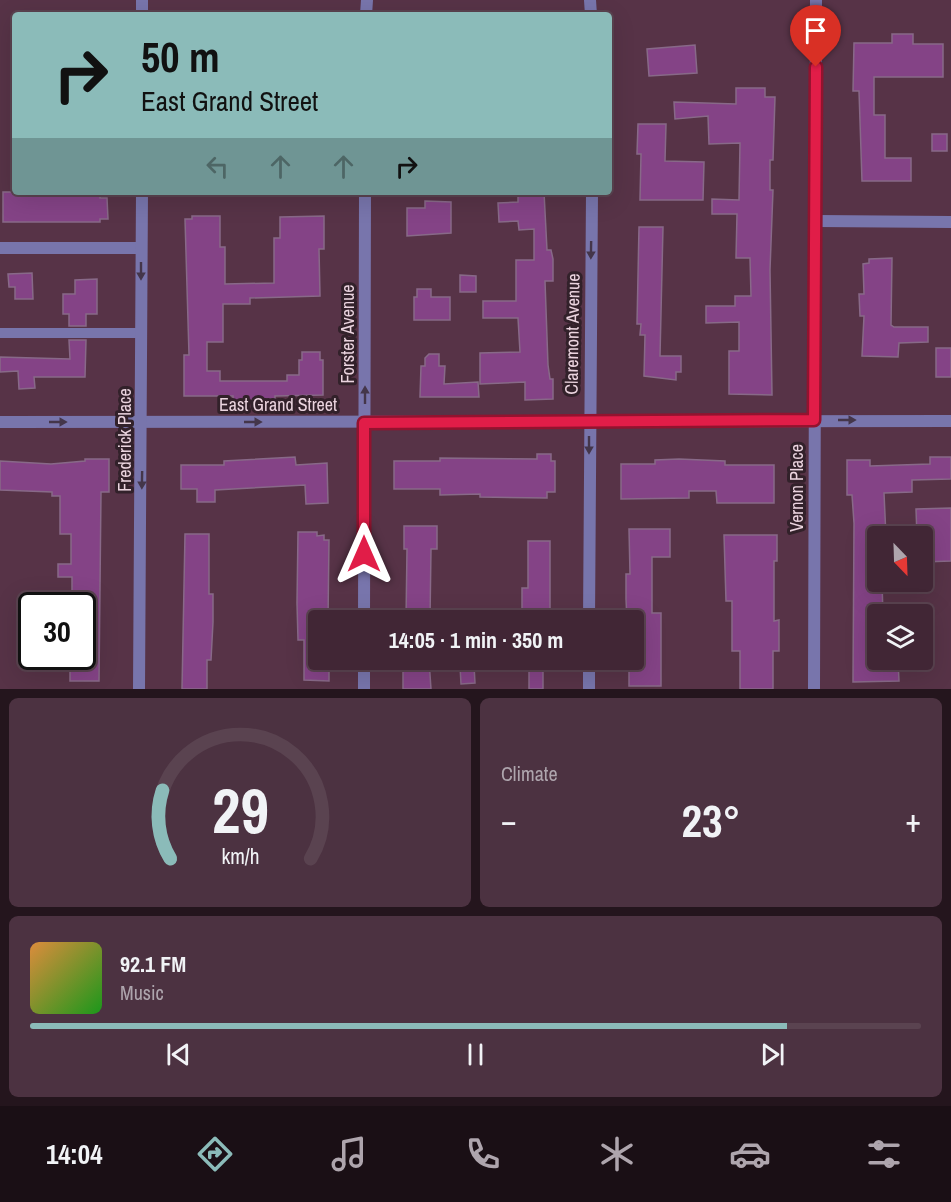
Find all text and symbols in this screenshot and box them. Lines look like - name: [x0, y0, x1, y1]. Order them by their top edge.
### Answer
- pin: [790, 5, 841, 67]
- icon: arrive: [799, 14, 832, 47]
- text: 50 m: [141, 29, 220, 85]
- icon: right: [42, 36, 120, 114]
- text: East Grand Street: [141, 83, 318, 119]
- icon: left: [201, 150, 234, 183]
- icon: ahead: [264, 150, 297, 183]
- icon: ahead: [327, 150, 360, 183]
- icon: right: [390, 150, 423, 183]
- one-way arrow: [586, 241, 596, 260]
- one-way arrow: [136, 262, 146, 281]
- street label: Claremont Avenue: [558, 273, 586, 395]
- street label: Forster Avenue: [335, 284, 360, 384]
- one-way arrow: [360, 385, 370, 404]
- street label: Frederick Place: [112, 388, 137, 492]
- street label: East Grand Street: [219, 392, 337, 417]
- one-way arrow: [838, 416, 857, 425]
- one-way arrow: [49, 417, 68, 427]
- one-way arrow: [244, 417, 263, 427]
- one-way arrow: [584, 436, 594, 455]
- street label: Vernon Place: [784, 444, 809, 532]
- one-way arrow: [137, 470, 147, 489]
- position arrow: [332, 522, 396, 586]
- north arrow: [867, 526, 933, 592]
- map controls: [867, 526, 933, 670]
- speed limit sign: 30: [18, 592, 96, 670]
- button: layers: [867, 604, 933, 670]
- text: 14:05 · 1 min · 350 m: [389, 625, 563, 655]
- text: Climate: [501, 760, 558, 787]
- text: 29: [212, 768, 268, 852]
- text: 23°: [681, 790, 741, 851]
- text: −: [501, 798, 517, 842]
- text: +: [905, 798, 921, 842]
- text: km/h: [221, 843, 259, 872]
- text: 92.1 FM: [120, 949, 186, 979]
- text: Music: [120, 979, 164, 1006]
- icon: previous: [162, 1038, 195, 1071]
- icon: pause: [459, 1038, 492, 1071]
- icon: next: [756, 1038, 789, 1071]
- icon: directions: [194, 1133, 236, 1175]
- icon: music: [328, 1133, 370, 1175]
- icon: phone: [462, 1133, 504, 1175]
- icon: climate: [596, 1133, 638, 1175]
- icon: car: [729, 1133, 771, 1175]
- icon: filters: [863, 1133, 905, 1175]
- text: 14:04: [46, 1136, 103, 1172]

